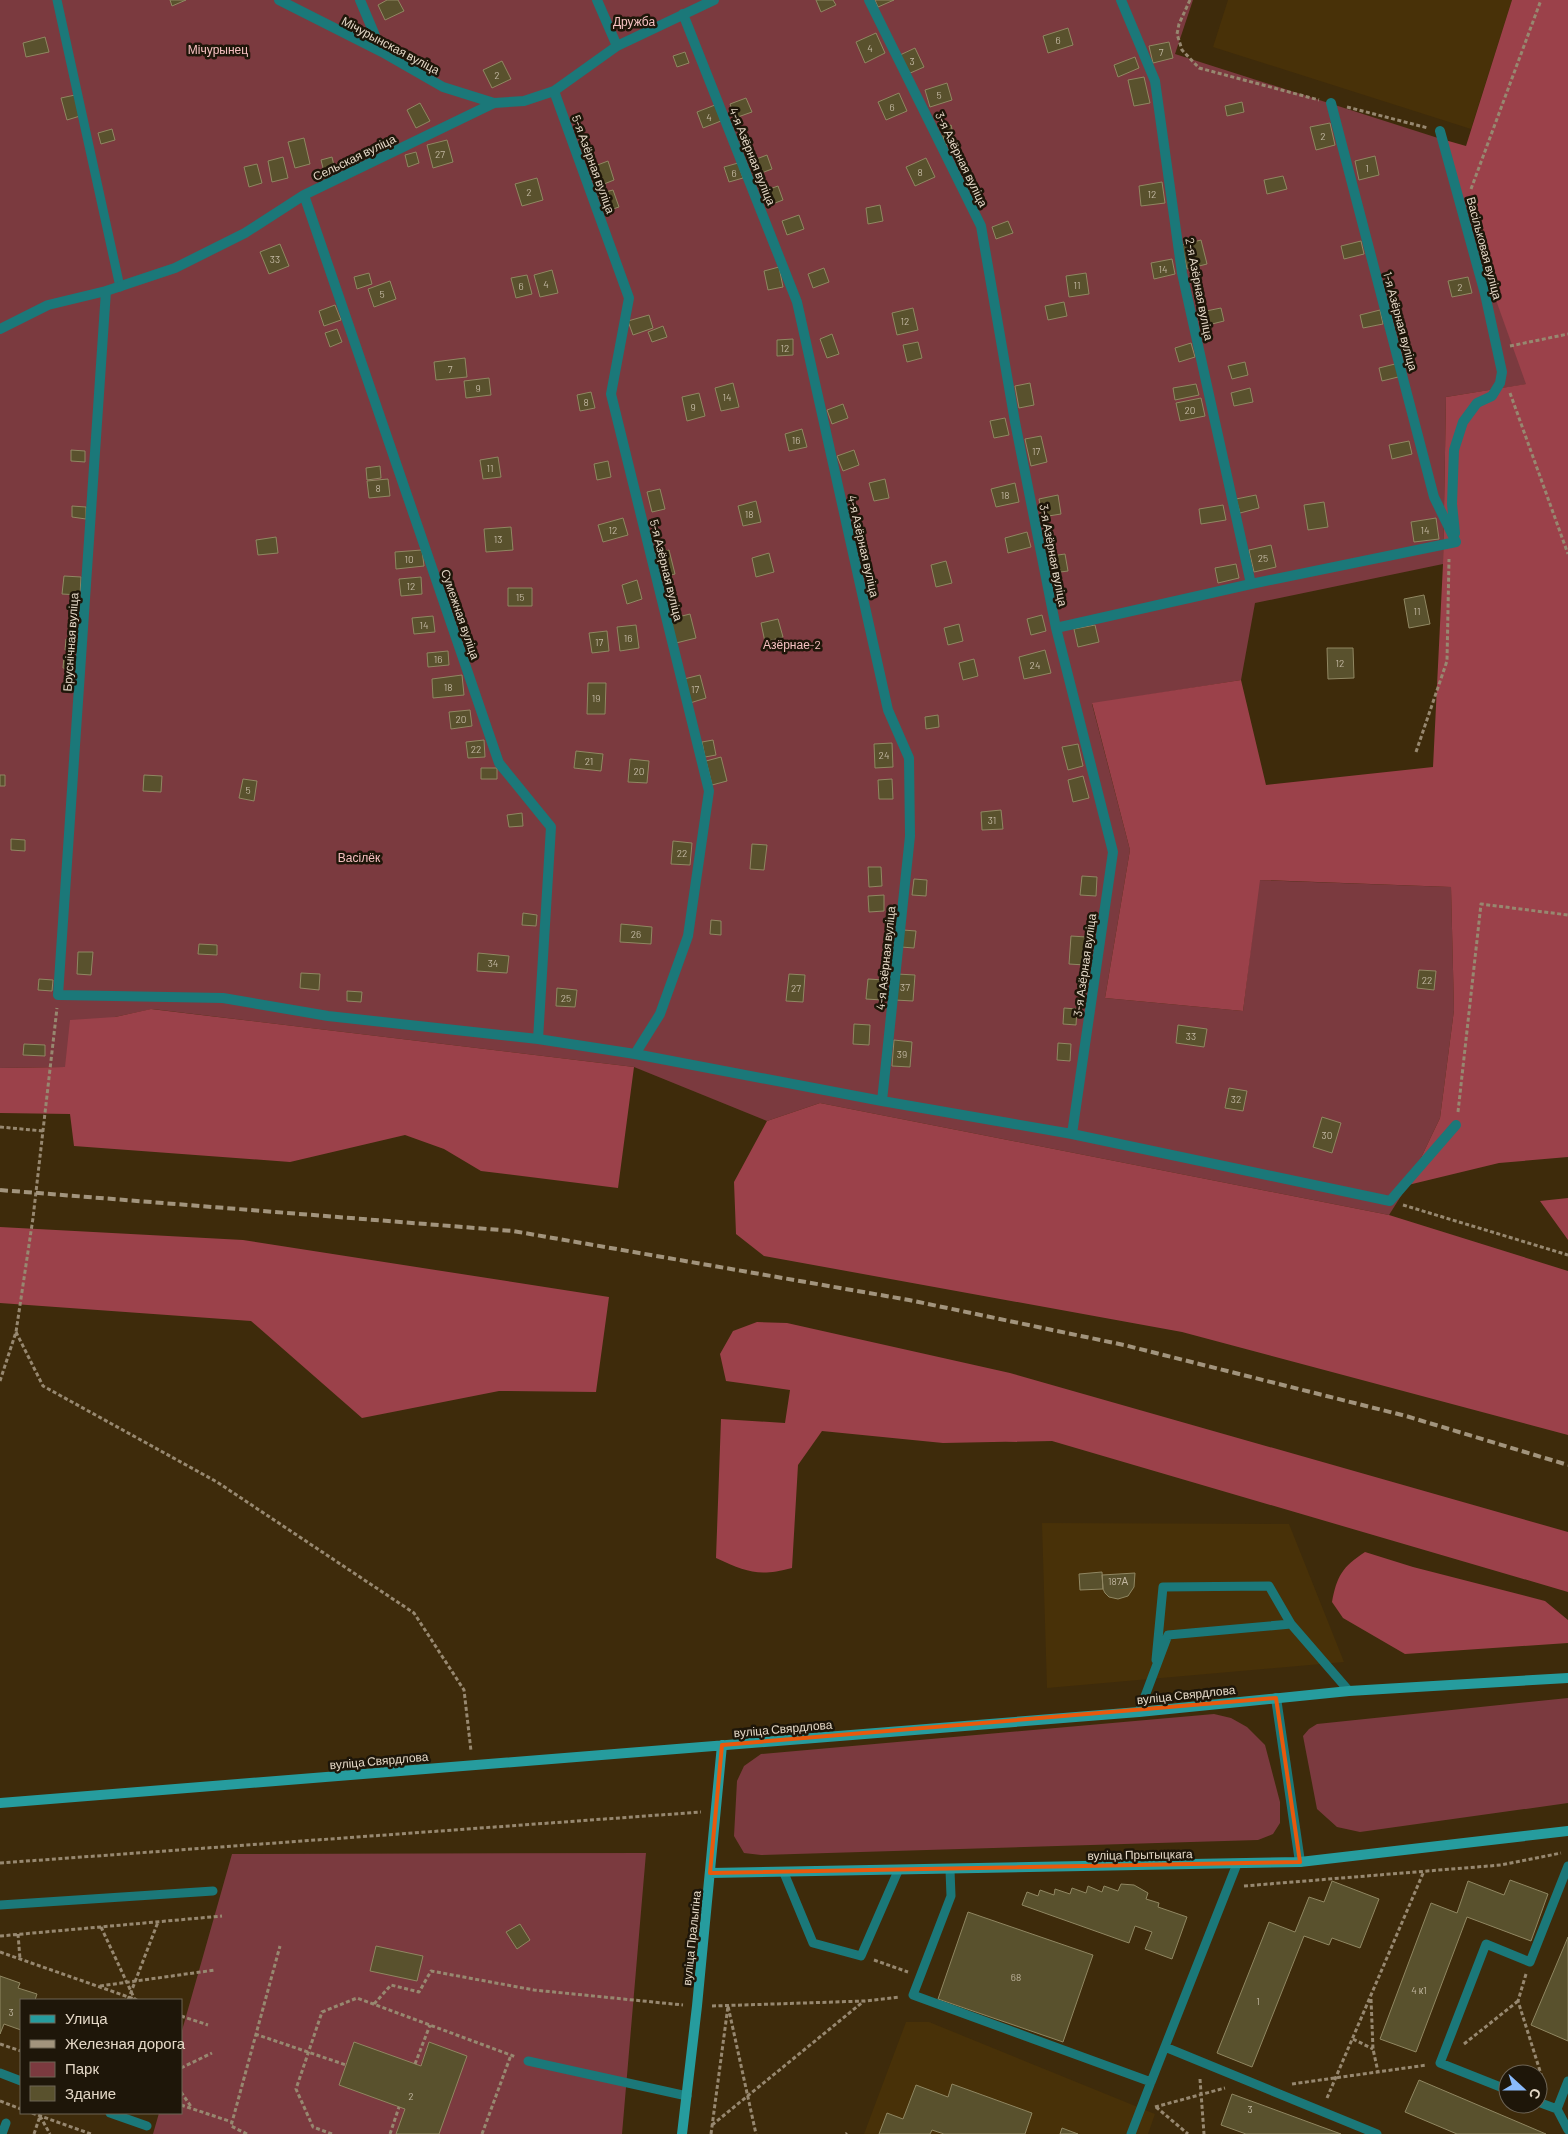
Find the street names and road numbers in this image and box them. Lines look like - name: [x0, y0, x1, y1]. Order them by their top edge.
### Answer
- street label: Мічурынская вуліца: [339, 13, 443, 78]
- street label: 4-я Азёрная вуліца: [726, 105, 779, 208]
- street label: 3-я Азёрная вуліца: [932, 109, 991, 210]
- street label: 5-я Азёрная вуліца: [569, 113, 618, 216]
- street label: Сельская вуліца: [310, 131, 398, 184]
- street label: Васільковая вуліца: [1464, 195, 1506, 301]
- street label: 2-я Азёрная вуліца: [1182, 237, 1217, 342]
- street label: 1-я Азёрная вуліца: [1380, 270, 1421, 373]
- street label: 4-я Азёрная вуліца: [844, 494, 883, 599]
- street label: 3-я Азёрная вуліца: [1036, 503, 1071, 608]
- street label: 5-я Азёрная вуліца: [647, 518, 686, 623]
- street label: Сумежная вуліца: [438, 567, 483, 662]
- street label: Бруснічная вуліца: [60, 592, 81, 692]
- street label: 4-я Азёрная вуліца: [873, 905, 898, 1011]
- street label: 3-я Азёрная вуліца: [1070, 912, 1099, 1018]
- street label: вуліца Свярдлова: [1136, 1682, 1236, 1707]
- street label: вуліца Свярдлова: [733, 1717, 833, 1740]
- street label: вуліца Свярдлова: [329, 1749, 429, 1772]
- street label: вуліца Прытыцкага: [1087, 1846, 1193, 1863]
- street label: вуліца Пралыгіна: [679, 1890, 704, 1986]

